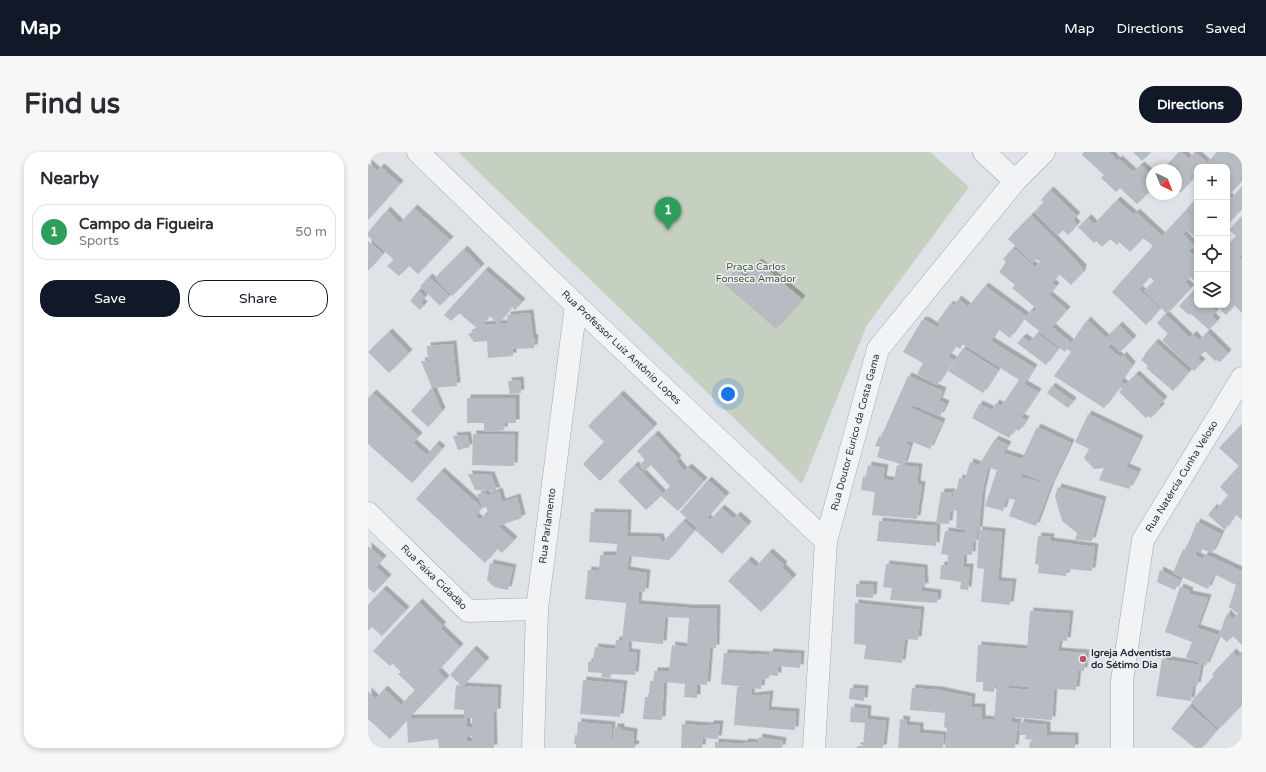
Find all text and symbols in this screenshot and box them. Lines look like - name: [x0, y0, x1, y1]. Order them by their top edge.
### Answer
- text: Map: [20, 17, 61, 39]
- text: Map: [1064, 20, 1095, 37]
- text: Directions: [1117, 20, 1184, 37]
- text: Saved: [1206, 20, 1246, 37]
- button: Directions: [1139, 86, 1242, 123]
- text: Find us: [24, 87, 120, 121]
- north arrow: [1146, 164, 1182, 200]
- map controls: [1194, 164, 1230, 308]
- button: +: [1194, 164, 1230, 200]
- text: Nearby: [40, 168, 99, 189]
- pin: 1: [655, 197, 681, 230]
- button: −: [1194, 200, 1230, 236]
- text: Campo da Figueira: [79, 215, 214, 233]
- text: 1: [50, 224, 58, 240]
- text: 50 m: [295, 224, 327, 240]
- text: Sports: [79, 233, 119, 249]
- button: locate: [1194, 236, 1230, 272]
- park label: Praça Carlos Fonseca Amador: [716, 261, 796, 285]
- button: layers: [1194, 272, 1230, 308]
- button: Save: [40, 280, 180, 317]
- button: Share: [188, 280, 328, 317]
- street label: Rua Professor Luiz Antônio Lopes: [559, 288, 684, 407]
- street label: Rua Doutor Eurico da Costa Gama: [828, 352, 882, 512]
- your location: [718, 384, 738, 404]
- street label: Rua Natércia Cunha Veloso: [1143, 418, 1221, 535]
- street label: Rua Parlamento: [537, 487, 558, 564]
- street label: Rua Faixa Cidadão: [398, 542, 469, 612]
- place label: Igreja Adventista do Sétimo Dia: [1091, 647, 1172, 671]
- marker: Igreja Adventista do Sétimo Dia: [1078, 654, 1088, 664]

